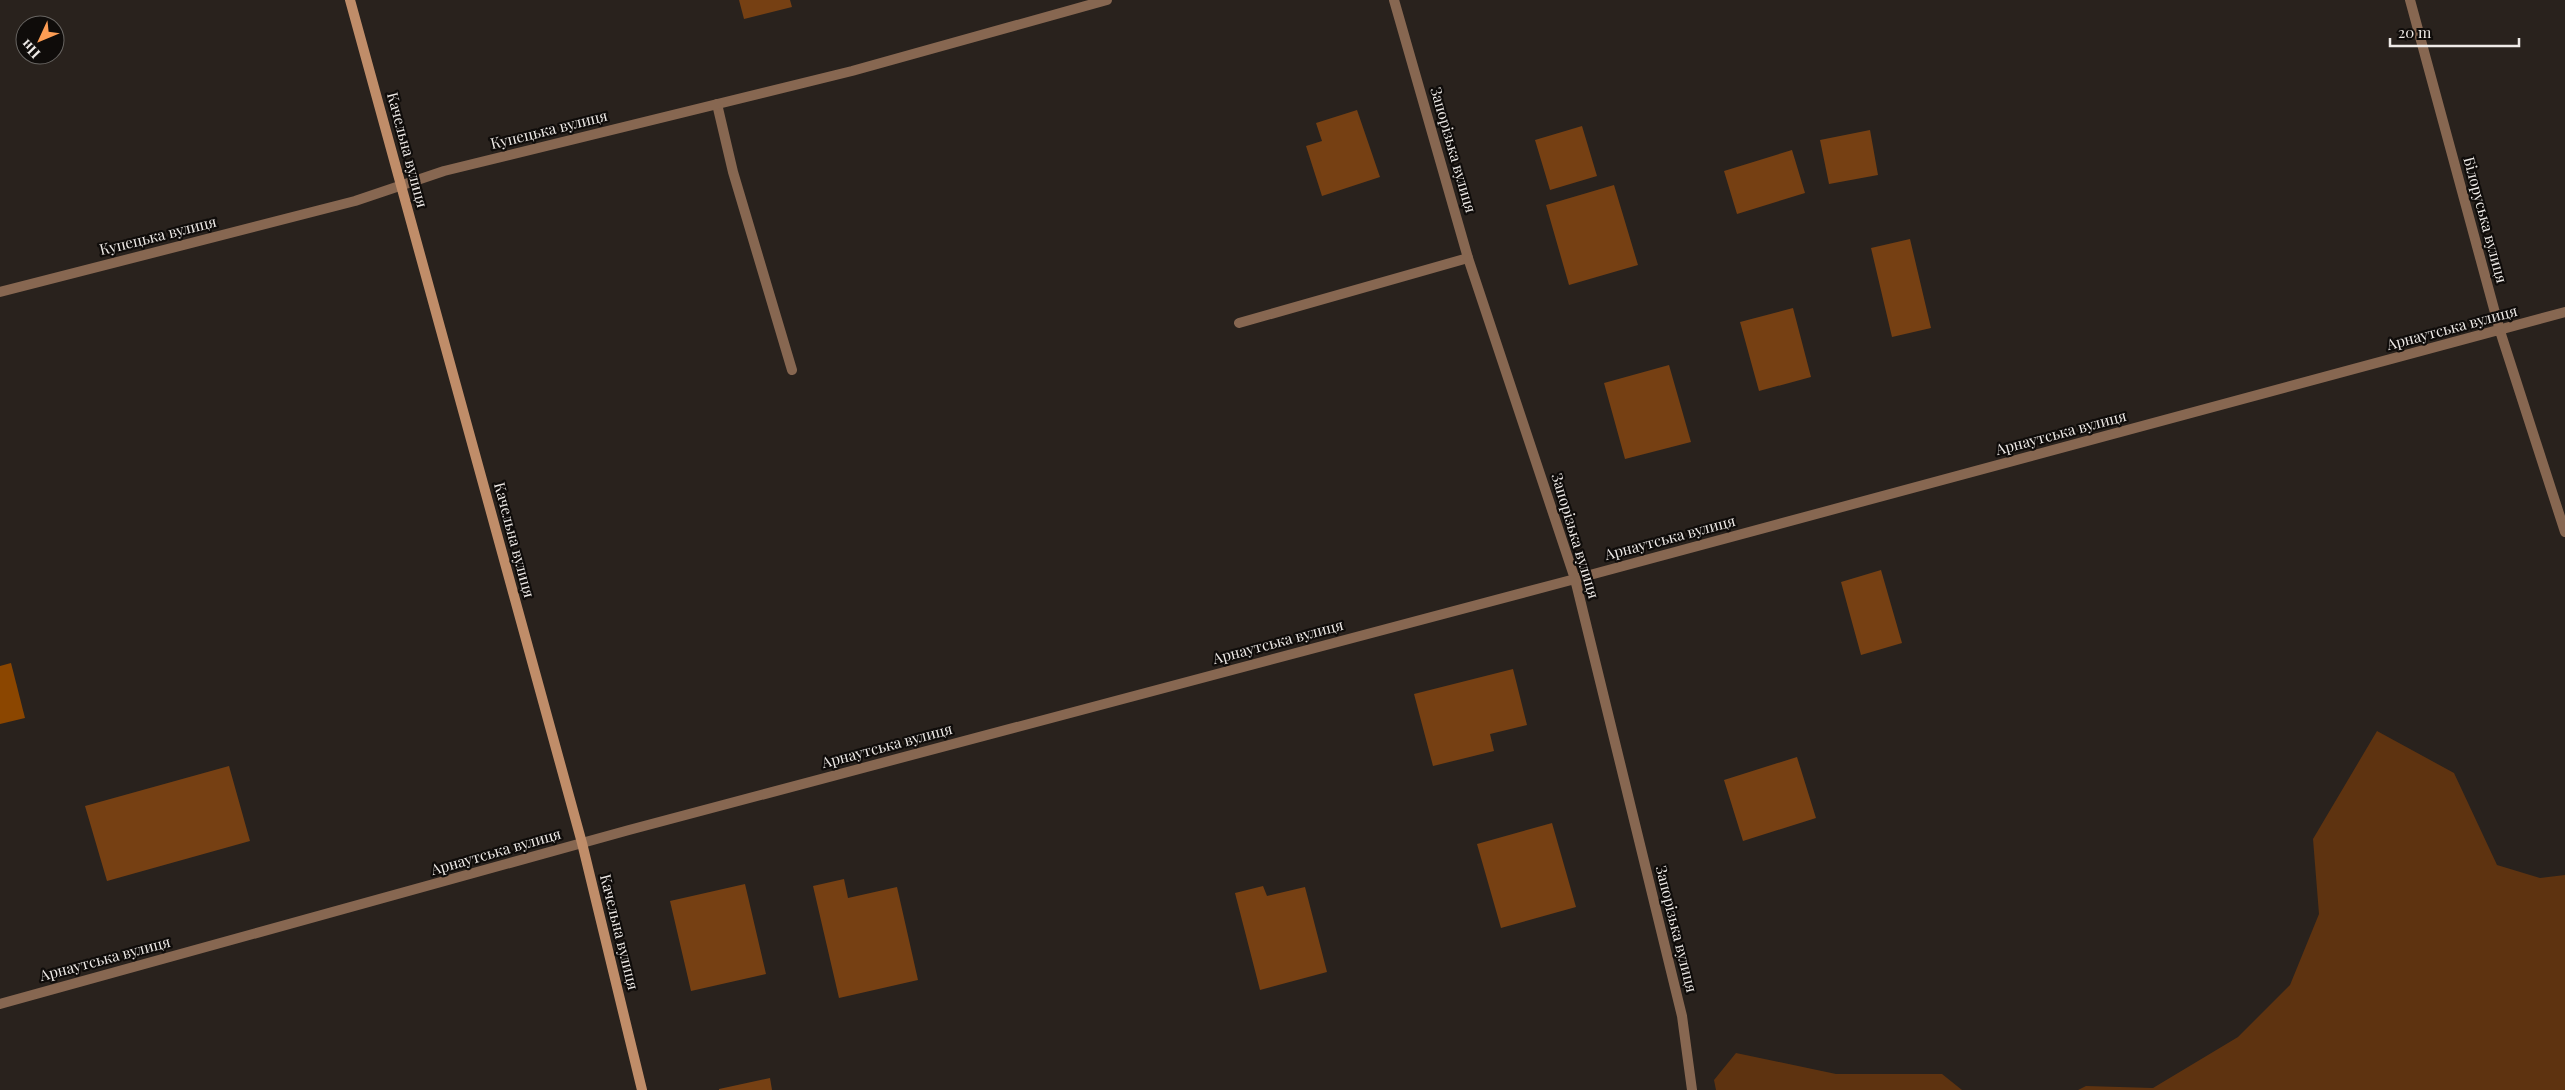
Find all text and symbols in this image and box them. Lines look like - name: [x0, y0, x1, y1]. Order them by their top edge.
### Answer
- north arrow: [15, 15, 65, 65]
- scale bar: [2390, 15, 2519, 47]
- text: 20 m: [2398, 22, 2432, 42]
- text: Пн: [16, 35, 44, 63]
- street label: Запорізька вулиця: [1426, 85, 1481, 215]
- street label: Качельна вулиця: [383, 90, 433, 210]
- street label: Купецька вулиця: [488, 105, 609, 153]
- street label: Білоруська вулиця: [2459, 154, 2512, 285]
- street label: Купецька вулиця: [97, 211, 218, 259]
- street label: Арнаутська вулиця: [2383, 300, 2519, 354]
- street label: Арнаутська вулиця: [1992, 405, 2128, 459]
- street label: Запорізька вулиця: [1547, 471, 1605, 601]
- street label: Качельна вулиця: [490, 480, 540, 600]
- street label: Арнаутська вулиця: [1601, 510, 1737, 564]
- street label: Арнаутська вулиця: [1209, 614, 1345, 668]
- street label: Арнаутська вулиця: [818, 718, 954, 772]
- street label: Арнаутська вулиця: [427, 823, 563, 879]
- street label: Запорізька вулиця: [1652, 863, 1702, 994]
- street label: Качельна вулиця: [596, 872, 644, 992]
- street label: Арнаутська вулиця: [36, 931, 172, 985]

